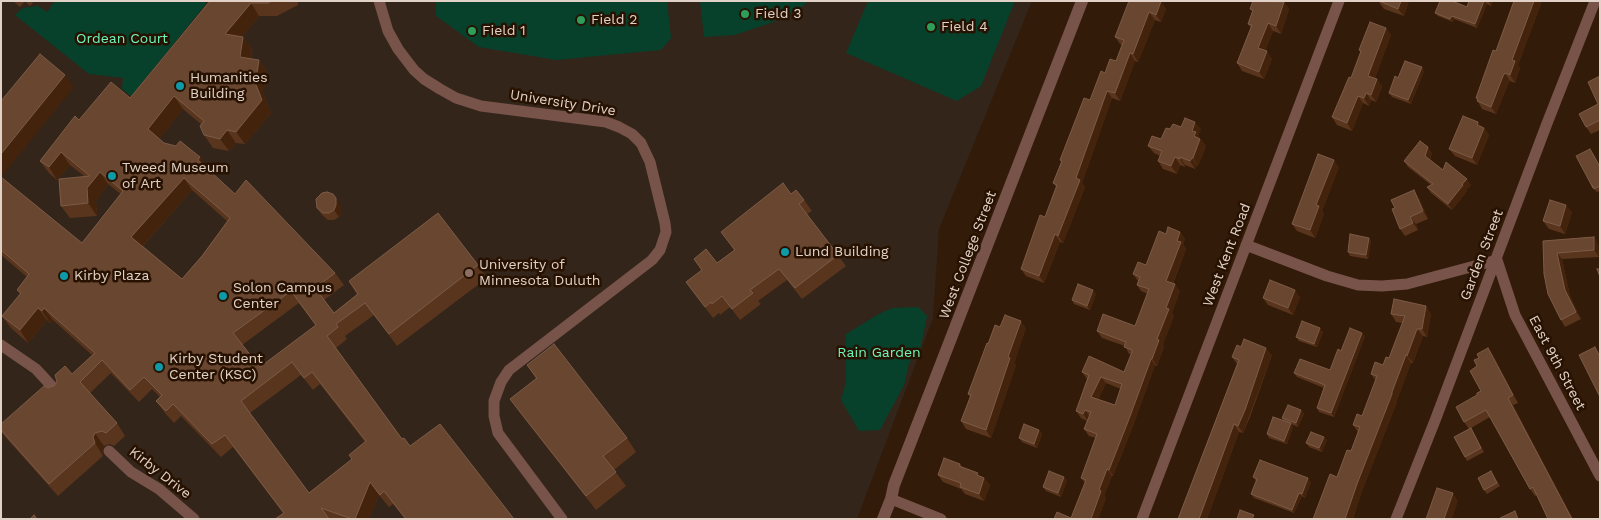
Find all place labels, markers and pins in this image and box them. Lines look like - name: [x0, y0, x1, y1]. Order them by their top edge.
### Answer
- place label: Field 3: [755, 6, 801, 22]
- marker: Field 3: [739, 8, 751, 20]
- place label: Field 2: [591, 12, 637, 28]
- marker: Field 2: [575, 14, 587, 26]
- place label: Field 4: [941, 19, 988, 35]
- marker: Field 4: [925, 21, 937, 33]
- place label: Field 1: [482, 23, 526, 39]
- marker: Field 1: [466, 25, 478, 37]
- place label: Humanities Building: [190, 70, 268, 102]
- marker: Humanities Building: [174, 80, 186, 92]
- place label: Tweed Museum of Art: [122, 160, 229, 192]
- marker: Tweed Museum of Art: [106, 170, 118, 182]
- place label: Lund Building: [795, 244, 888, 260]
- marker: Lund Building: [779, 246, 791, 258]
- place label: University of Minnesota Duluth: [479, 257, 600, 290]
- marker: University of Minnesota Duluth: [463, 267, 475, 279]
- place label: Kirby Plaza: [74, 268, 149, 284]
- marker: Kirby Plaza: [58, 270, 70, 282]
- place label: Solon Campus Center: [233, 280, 332, 312]
- marker: Solon Campus Center: [217, 290, 229, 302]
- place label: Kirby Student Center (KSC): [169, 351, 263, 384]
- marker: Kirby Student Center (KSC): [153, 361, 165, 373]

